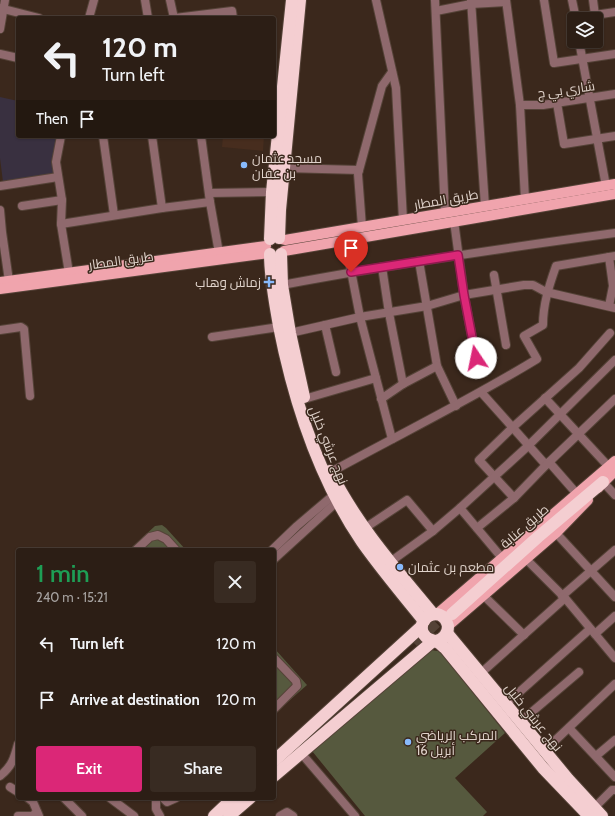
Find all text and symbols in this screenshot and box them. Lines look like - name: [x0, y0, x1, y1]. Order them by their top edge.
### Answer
- map controls: [567, 12, 603, 48]
- button: layers: [567, 12, 603, 48]
- text: 120 m: [102, 30, 178, 64]
- icon: left: [36, 32, 88, 84]
- text: Turn left: [102, 64, 165, 86]
- street label: شاري بي ج: [536, 77, 596, 104]
- icon: arrive: [76, 108, 98, 130]
- text: Then: [36, 110, 68, 128]
- place label: مسجد عثمان بن عفان: [252, 150, 322, 181]
- marker: مسجد عثمان بن عفان: [239, 160, 249, 170]
- street label: طريق المطار: [411, 185, 480, 213]
- pin: [334, 231, 368, 272]
- icon: arrive: [340, 237, 362, 259]
- street label: طريق المطار: [86, 248, 155, 273]
- place label: زماش وهاب: [195, 274, 261, 290]
- marker: زماش وهاب: [264, 277, 274, 287]
- position arrow: [455, 337, 497, 379]
- street label: نهج عرشي خليل: [303, 404, 352, 487]
- street label: طريق عنابة: [496, 501, 552, 551]
- text: 1 min: [36, 559, 90, 588]
- place label: مطعم بن عثمان: [408, 559, 494, 577]
- button: close: [214, 561, 256, 603]
- marker: مطعم بن عثمان: [395, 562, 405, 572]
- text: 240 m · 15:21: [36, 589, 108, 605]
- icon: left: [36, 633, 58, 655]
- text: Turn left: [70, 635, 124, 653]
- text: 120 m: [216, 635, 256, 653]
- street label: نهج عرشي خليل: [499, 680, 566, 756]
- icon: arrive: [36, 689, 58, 711]
- text: Arrive at destination: [70, 691, 200, 709]
- text: 120 m: [216, 691, 256, 709]
- place label: المركب الرياضي 16 أبريل: [416, 727, 497, 758]
- marker: المركب الرياضي 16 أبريل: [403, 737, 413, 747]
- button: Exit: [36, 746, 142, 792]
- button: Share: [150, 746, 256, 792]

